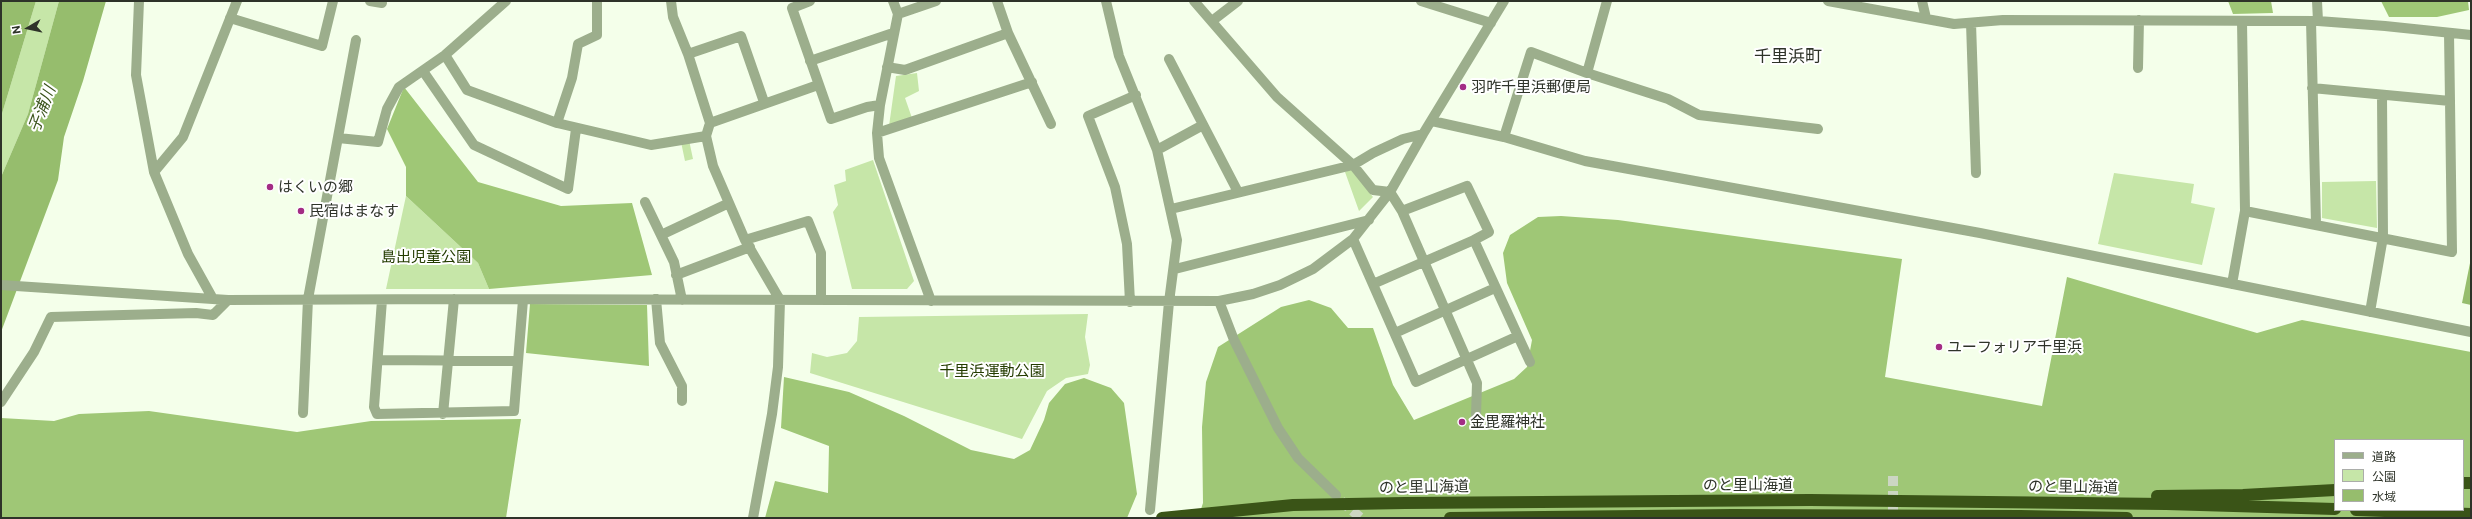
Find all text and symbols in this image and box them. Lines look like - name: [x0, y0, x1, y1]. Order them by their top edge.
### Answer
- north arrow: [8, 8, 48, 48]
- text: N: [9, 25, 23, 35]
- district label: 千里浜町: [1754, 46, 1822, 66]
- place label: 羽咋千里浜郵便局: [1471, 78, 1591, 96]
- marker: 羽咋千里浜郵便局: [1458, 82, 1468, 92]
- water label: 子浦川: [24, 83, 60, 135]
- place label: はくいの郷: [278, 178, 353, 196]
- marker: はくいの郷: [265, 182, 275, 192]
- place label: 民宿はまなす: [309, 202, 399, 220]
- marker: 民宿はまなす: [296, 206, 306, 216]
- park label: 島出児童公園: [381, 248, 471, 266]
- place label: ユーフォリア千里浜: [1947, 338, 2082, 356]
- marker: ユーフォリア千里浜: [1934, 342, 1944, 352]
- park label: 千里浜運動公園: [940, 362, 1044, 380]
- place label: 金毘羅神社: [1470, 413, 1545, 431]
- marker: 金毘羅神社: [1457, 417, 1467, 427]
- legend: [2334, 439, 2464, 511]
- text: 道路: [2372, 449, 2396, 463]
- text: 公園: [2372, 469, 2396, 483]
- street label: のと里山海道: [1703, 476, 1793, 494]
- street label: のと里山海道: [1379, 477, 1469, 497]
- street label: のと里山海道: [2028, 477, 2118, 497]
- text: 水域: [2372, 489, 2396, 503]

